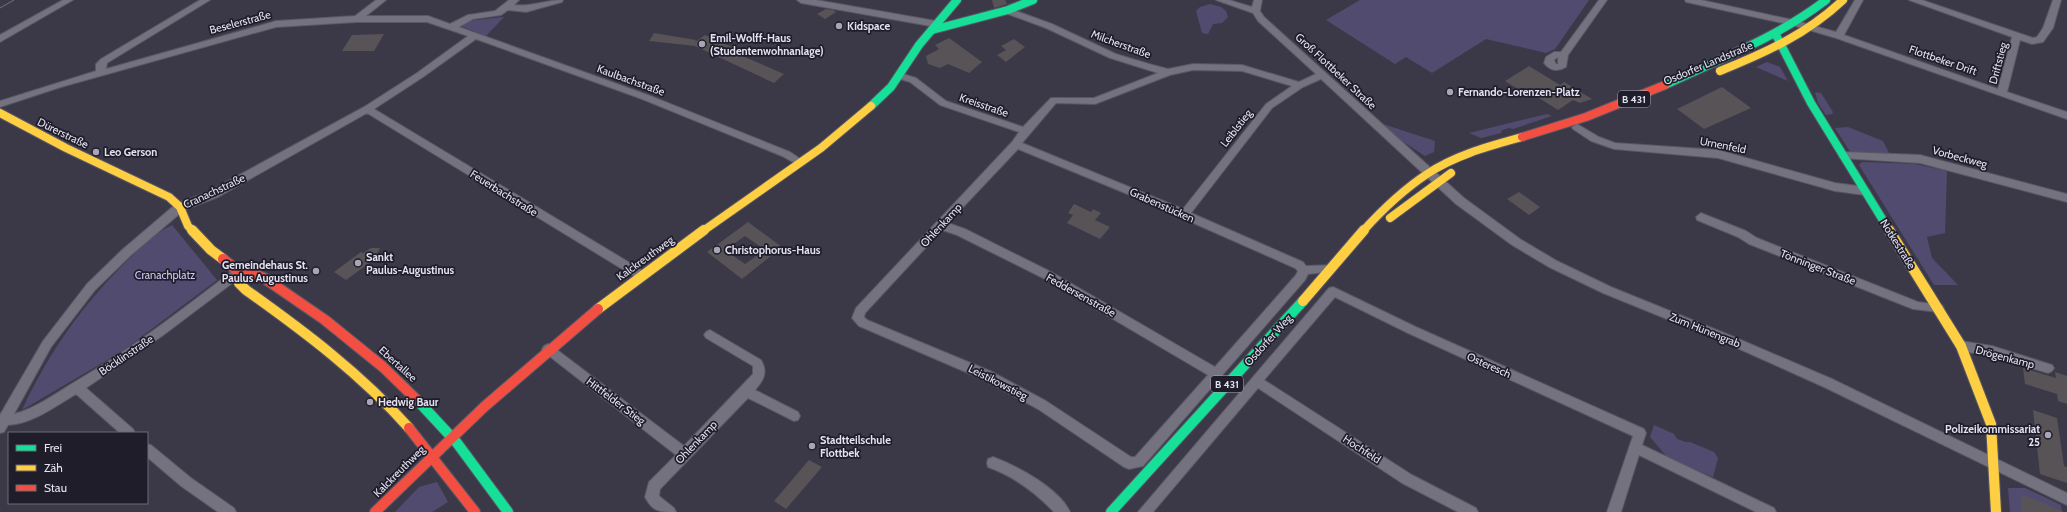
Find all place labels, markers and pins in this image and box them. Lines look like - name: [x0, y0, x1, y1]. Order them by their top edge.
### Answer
- place label: Kidspace: [847, 19, 891, 33]
- marker: Kidspace: [834, 21, 844, 31]
- place label: Emil-Wolff-Haus (Studentenwohnanlage): [710, 31, 824, 58]
- marker: Emil-Wolff-Haus (Studentenwohnanlage): [697, 39, 707, 49]
- place label: Fernando-Lorenzen-Platz: [1458, 85, 1580, 99]
- marker: Fernando-Lorenzen-Platz: [1445, 87, 1455, 97]
- place label: Leo Gerson: [104, 145, 157, 159]
- marker: Leo Gerson: [91, 147, 101, 157]
- place label: Christophorus-Haus: [725, 243, 821, 257]
- marker: Christophorus-Haus: [712, 245, 722, 255]
- place label: Sankt Paulus-Augustinus: [366, 250, 455, 277]
- place label: Gemeindehaus St. Paulus Augustinus: [222, 258, 308, 285]
- marker: Sankt Paulus-Augustinus: [353, 258, 363, 268]
- marker: Gemeindehaus St. Paulus Augustinus: [311, 266, 321, 276]
- place label: Hedwig Baur: [378, 395, 439, 409]
- marker: Hedwig Baur: [365, 397, 375, 407]
- place label: Polizeikommissariat 25: [1945, 422, 2040, 449]
- marker: Polizeikommissariat 25: [2043, 430, 2053, 440]
- place label: Stadtteilschule Flottbek: [820, 433, 891, 460]
- marker: Stadtteilschule Flottbek: [807, 441, 817, 451]

